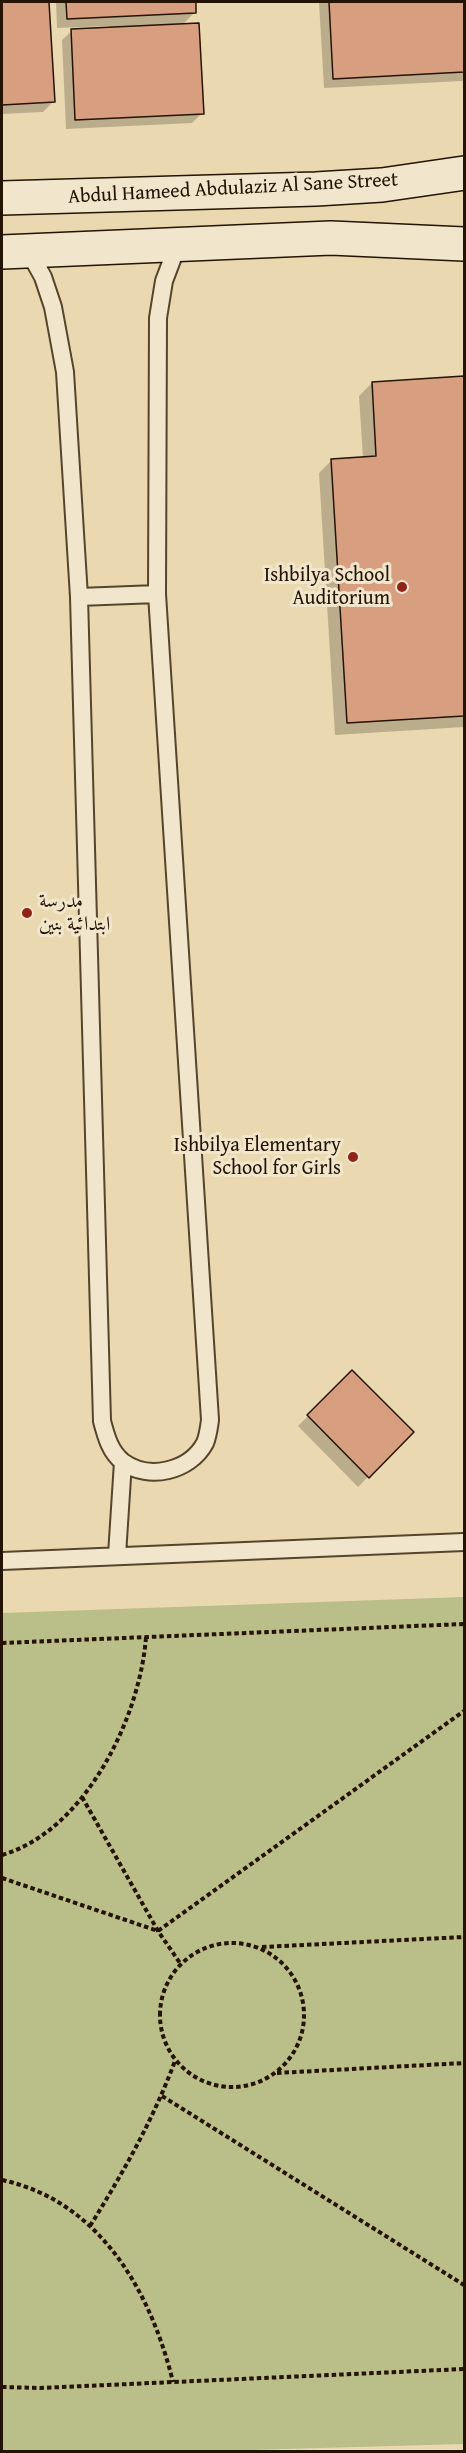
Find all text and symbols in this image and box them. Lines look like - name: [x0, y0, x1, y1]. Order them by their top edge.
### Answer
- street label: Abdul Hameed Abdulaziz Al Sane Street: [67, 168, 399, 210]
- place label: Ishbilya School Auditorium: [264, 564, 390, 611]
- marker: Ishbilya School Auditorium: [395, 580, 409, 594]
- place label: مدرسة ابتدائية بنين: [39, 890, 110, 937]
- marker: مدرسة ابتدائية بنين: [20, 906, 34, 920]
- place label: Ishbilya Elementary School for Girls: [174, 1134, 341, 1181]
- marker: Ishbilya Elementary School for Girls: [346, 1150, 360, 1164]

